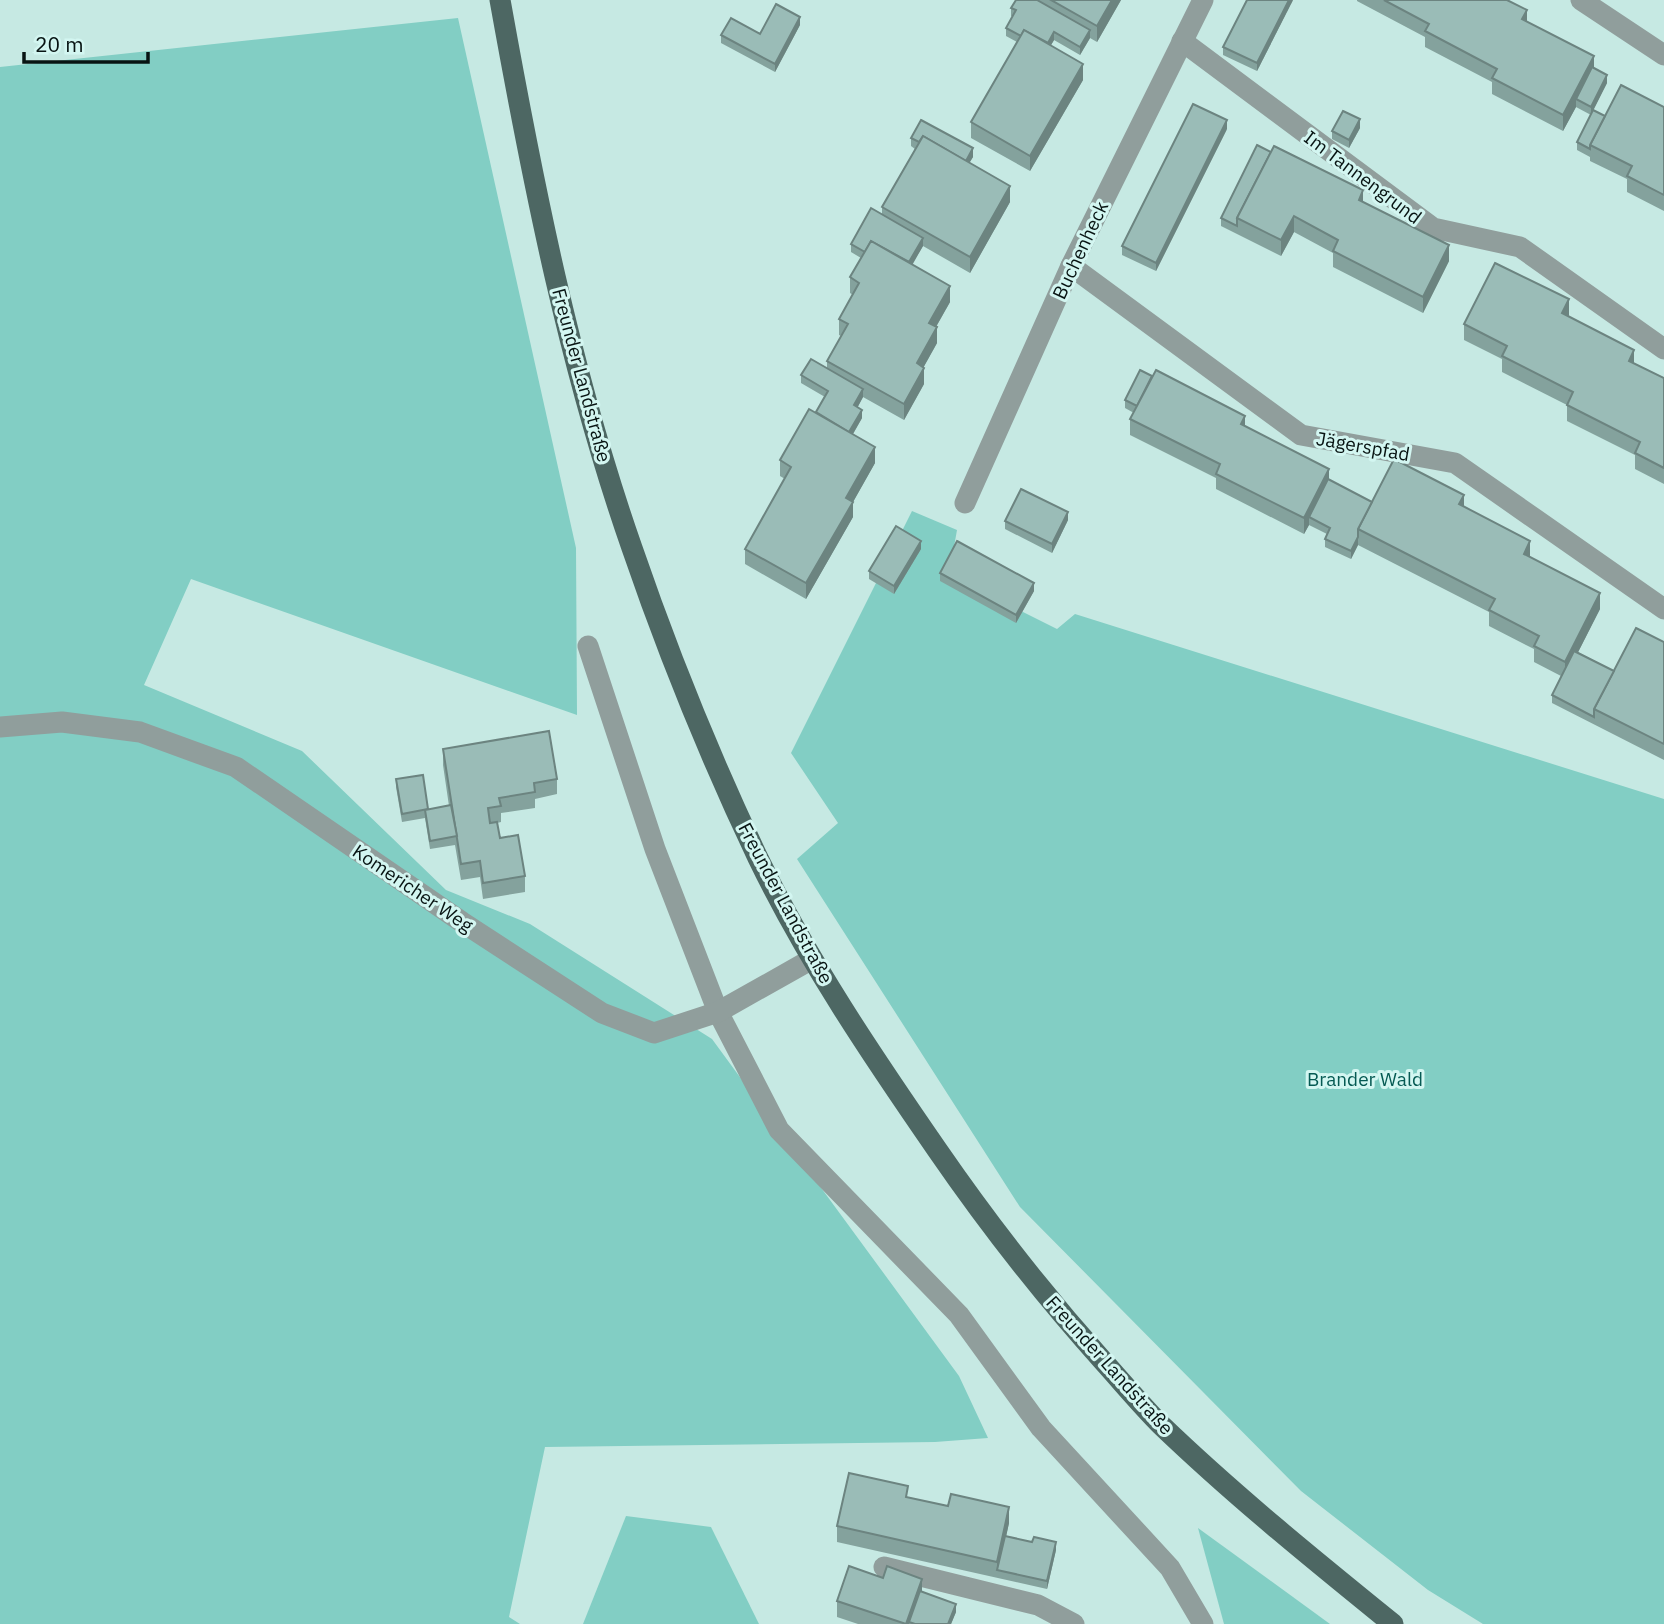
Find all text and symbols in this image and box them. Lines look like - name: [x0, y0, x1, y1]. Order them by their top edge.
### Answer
- scale bar: [24, 21, 149, 65]
- text: 20 m: [35, 30, 84, 58]
- street label: Im Tannengrund: [1300, 125, 1426, 229]
- street label: Buchenheck: [1047, 197, 1113, 303]
- street label: Freunder Landstraße: [547, 285, 617, 465]
- street label: Jägerspfad: [1314, 426, 1412, 466]
- street label: Freunder Landstraße: [733, 818, 839, 988]
- street label: Komericher Weg: [348, 839, 478, 937]
- park label: Brander Wald: [1307, 1067, 1423, 1091]
- street label: Freunder Landstraße: [1041, 1290, 1179, 1440]

